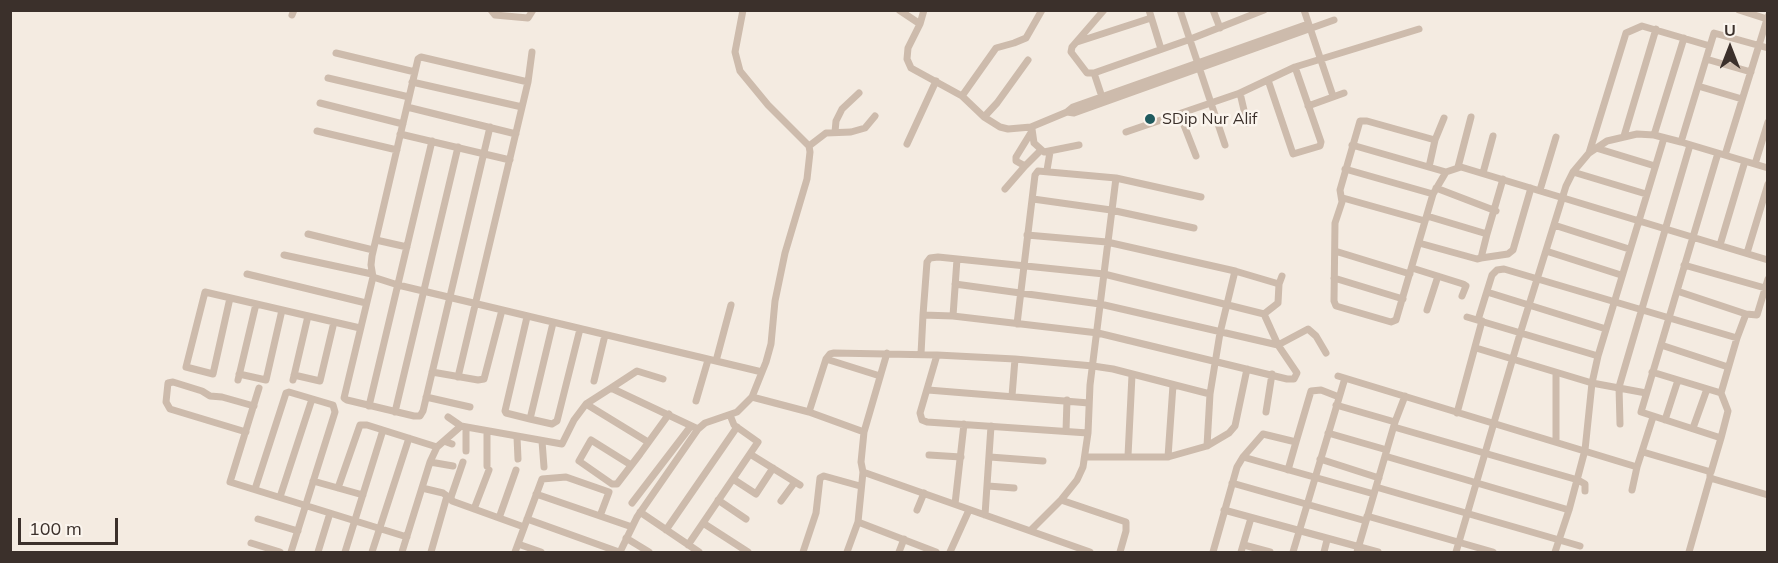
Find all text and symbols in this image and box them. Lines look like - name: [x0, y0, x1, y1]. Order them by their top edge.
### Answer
- north arrow: [1700, 18, 1760, 78]
- text: U: [1724, 20, 1736, 40]
- place label: SDip Nur Alif: [1162, 109, 1257, 129]
- marker: SDip Nur Alif: [1143, 112, 1157, 126]
- scale bar: [21, 506, 122, 544]
- text: 100 m: [29, 517, 82, 540]

